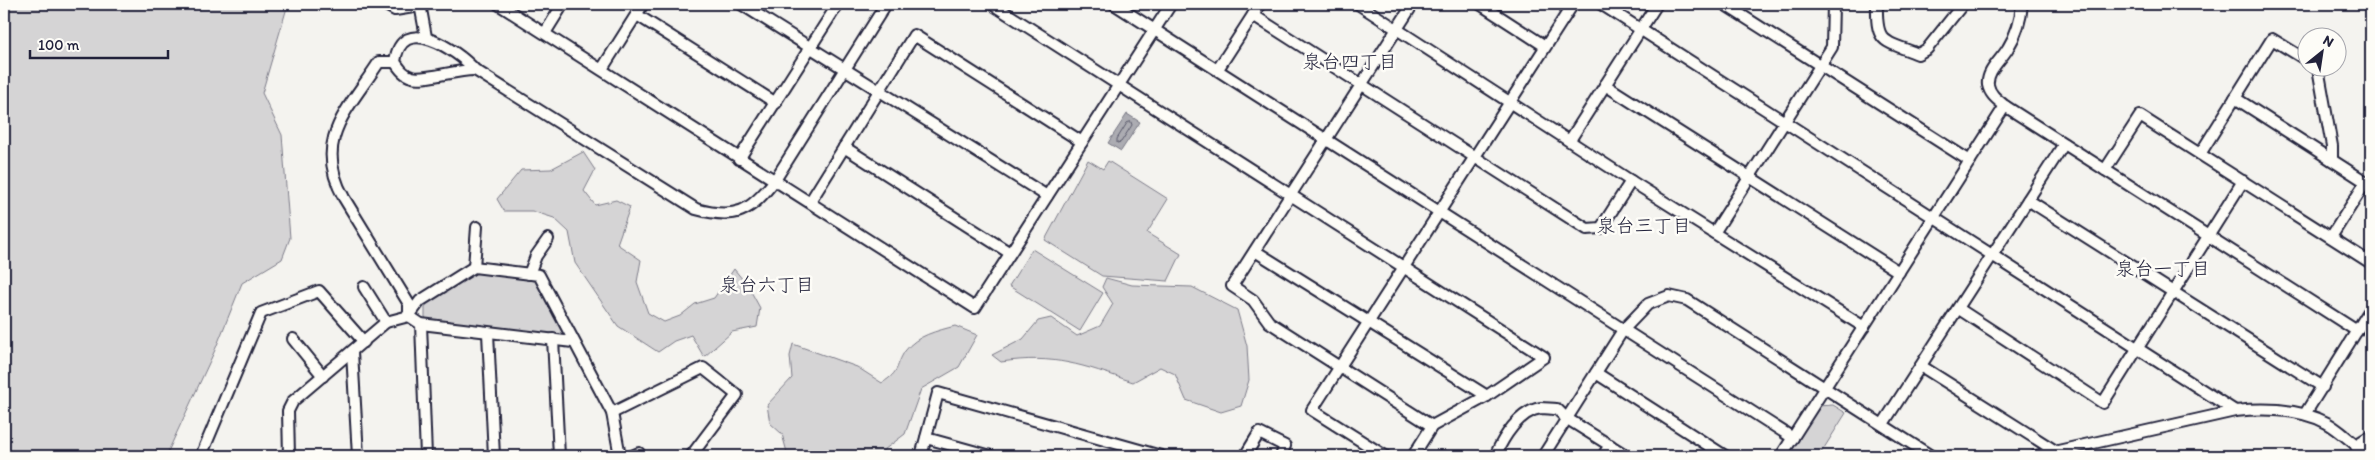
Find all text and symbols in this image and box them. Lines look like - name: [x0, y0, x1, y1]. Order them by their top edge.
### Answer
- scale bar: [30, 28, 168, 60]
- north arrow: [2298, 28, 2348, 78]
- text: N: [2320, 31, 2337, 51]
- text: 100 m: [38, 36, 80, 54]
- district label: 泉台四丁目: [1302, 50, 1398, 73]
- district label: 泉台三丁目: [1596, 214, 1692, 237]
- district label: 泉台一丁目: [2115, 257, 2211, 280]
- district label: 泉台六丁目: [719, 273, 815, 296]

